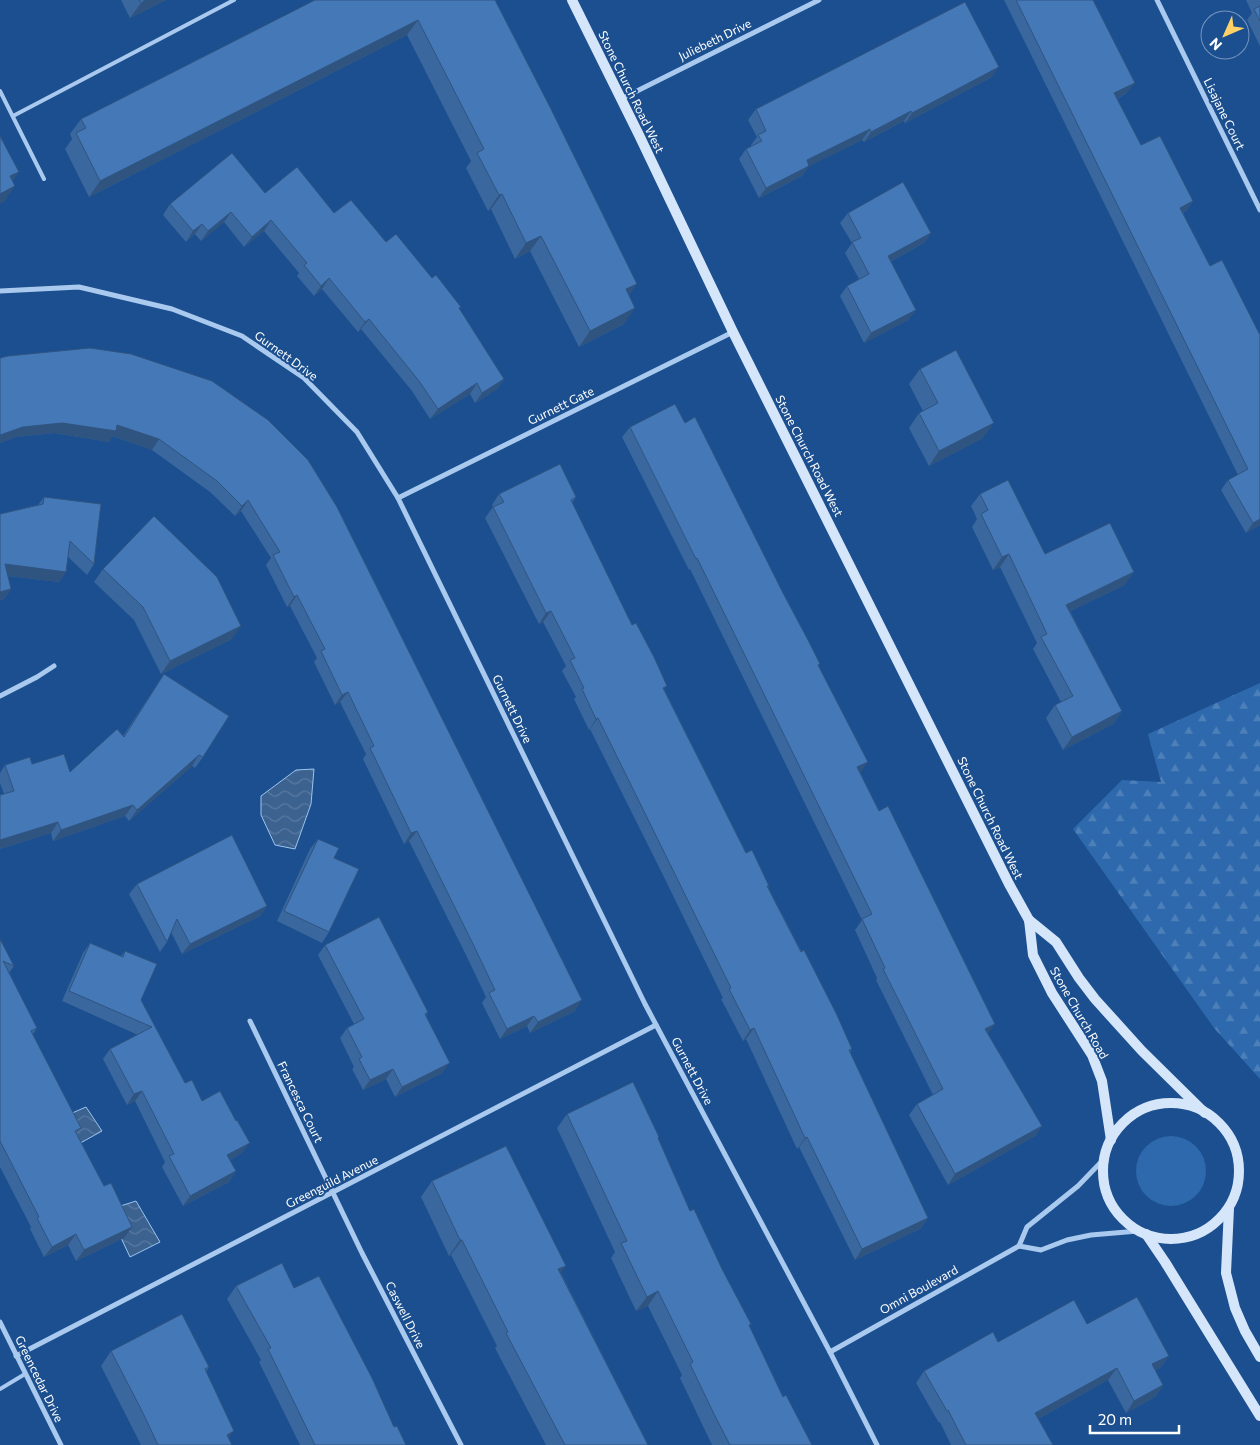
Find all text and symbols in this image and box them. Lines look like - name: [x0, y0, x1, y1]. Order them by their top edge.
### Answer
- north arrow: [1200, 10, 1250, 60]
- street label: Juliebeth Drive: [676, 15, 754, 64]
- street label: Stone Church Road West: [596, 28, 668, 155]
- text: N: [1206, 35, 1225, 54]
- street label: Lisajane Court: [1201, 75, 1248, 152]
- street label: Gurnett Drive: [252, 328, 321, 383]
- street label: Gurnett Gate: [525, 383, 596, 427]
- street label: Stone Church Road West: [773, 393, 847, 519]
- street label: Gurnett Drive: [490, 672, 536, 745]
- street label: Stone Church Road West: [955, 754, 1027, 881]
- street label: Stone Church Road: [1048, 964, 1112, 1061]
- street label: Gurnett Drive: [669, 1034, 717, 1107]
- street label: Francesca Court: [275, 1059, 327, 1145]
- street label: Greenguild Avenue: [283, 1152, 380, 1210]
- street label: Omni Boulevard: [877, 1262, 960, 1316]
- street label: Caswell Drive: [383, 1279, 429, 1350]
- street label: Greencedar Drive: [13, 1333, 67, 1424]
- scale bar: [1090, 1402, 1179, 1434]
- text: 20 m: [1098, 1410, 1132, 1428]

